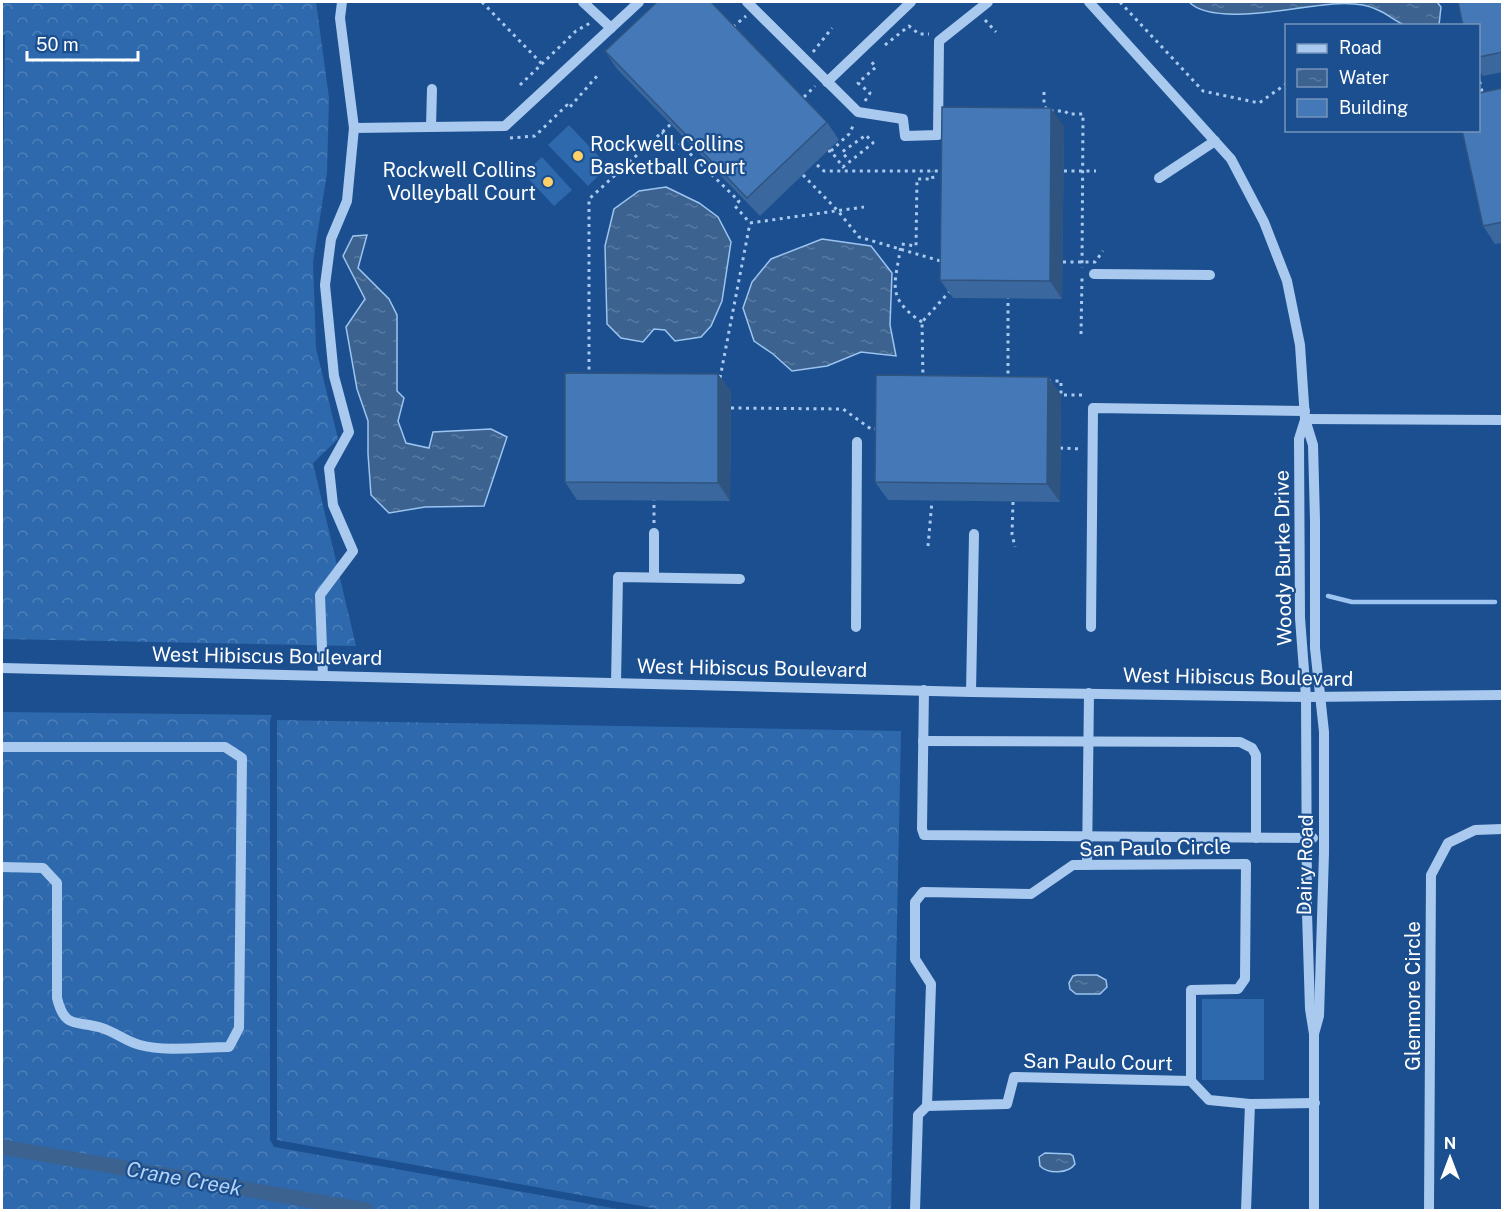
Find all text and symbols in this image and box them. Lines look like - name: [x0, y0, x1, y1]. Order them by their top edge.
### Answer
- scale bar: [27, 24, 138, 62]
- legend: [1285, 24, 1480, 132]
- text: 50 m: [36, 34, 79, 55]
- text: Road: [1339, 37, 1382, 58]
- text: Water: [1339, 67, 1389, 88]
- text: Building: [1339, 97, 1408, 118]
- place label: Rockwell Collins Basketball Court: [590, 132, 746, 179]
- marker: Rockwell Collins Basketball Court: [571, 149, 585, 163]
- place label: Rockwell Collins Volleyball Court: [382, 158, 536, 205]
- marker: Rockwell Collins Volleyball Court: [541, 175, 555, 189]
- street label: Woody Burke Drive: [1269, 470, 1297, 646]
- street label: West Hibiscus Boulevard: [152, 642, 382, 670]
- street label: West Hibiscus Boulevard: [637, 654, 867, 682]
- street label: West Hibiscus Boulevard: [1123, 663, 1353, 691]
- street label: Dairy Road: [1292, 814, 1318, 916]
- street label: San Paulo Circle: [1079, 835, 1231, 861]
- street label: Glenmore Circle: [1401, 921, 1425, 1071]
- street label: San Paulo Court: [1023, 1049, 1173, 1075]
- north arrow: [1420, 1128, 1480, 1188]
- text: N: [1444, 1134, 1456, 1153]
- water label: Crane Creek: [124, 1156, 244, 1201]

